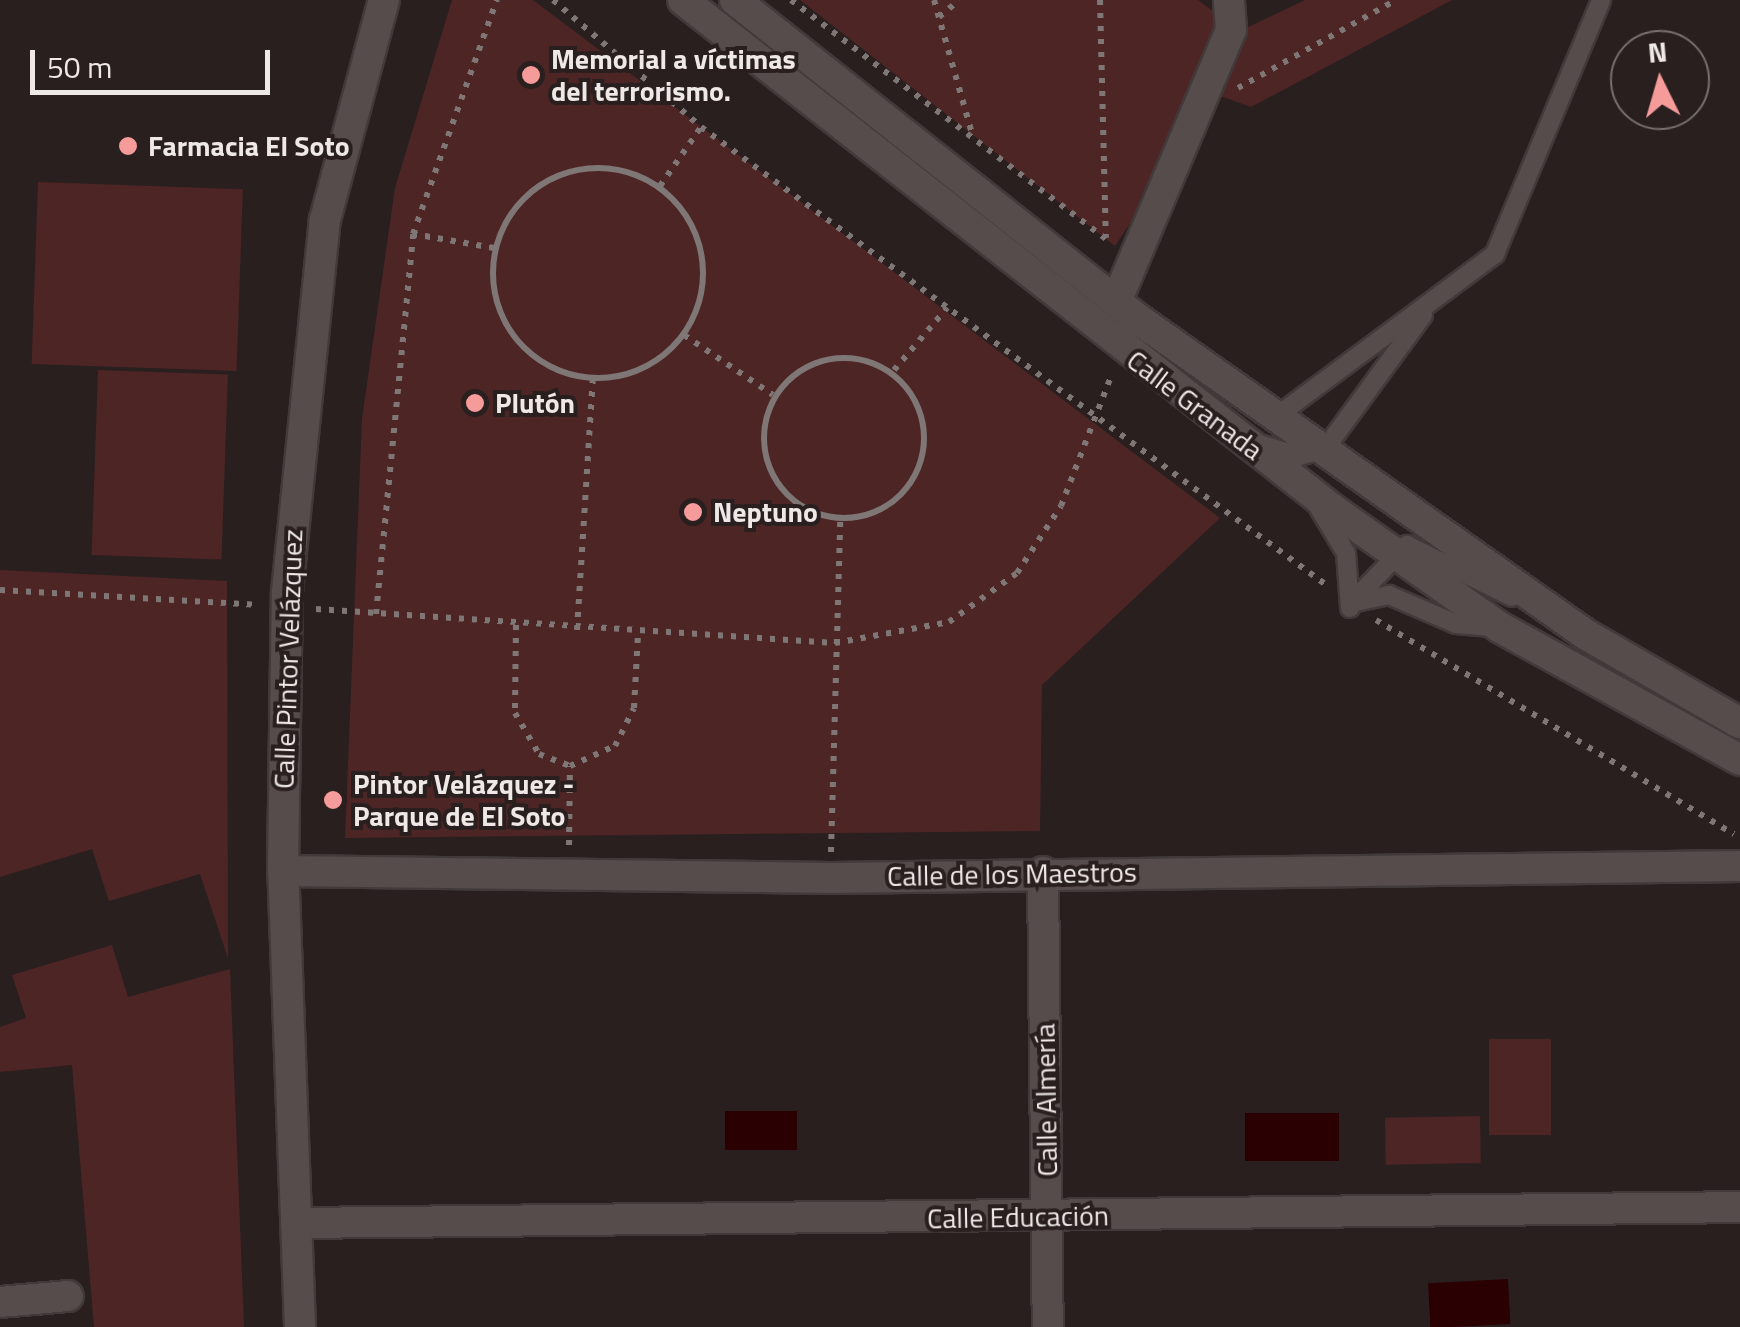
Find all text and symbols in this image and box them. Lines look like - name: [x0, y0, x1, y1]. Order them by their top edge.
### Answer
- text: N: [1646, 29, 1669, 74]
- scale bar: [35, 30, 275, 92]
- north arrow: [1610, 30, 1710, 130]
- place label: Memorial a víctimas del terrorismo.: [551, 42, 796, 108]
- text: 50 m: [47, 44, 112, 90]
- marker: Memorial a víctimas del terrorismo.: [520, 64, 542, 86]
- place label: Farmacia El Soto: [148, 129, 350, 163]
- marker: Farmacia El Soto: [117, 135, 139, 157]
- street label: Calle Granada: [1120, 343, 1270, 467]
- place label: Plutón: [495, 386, 575, 420]
- marker: Plutón: [464, 392, 486, 414]
- place label: Neptuno: [713, 495, 818, 529]
- marker: Neptuno: [682, 501, 704, 523]
- street label: Calle Pintor Velázquez: [267, 529, 309, 789]
- place label: Pintor Velázquez - Parque de El Soto: [353, 767, 574, 833]
- marker: Pintor Velázquez - Parque de El Soto: [322, 789, 344, 811]
- street label: Calle de los Maestros: [887, 855, 1137, 893]
- street label: Calle Almería: [1028, 1023, 1064, 1177]
- street label: Calle Educación: [927, 1199, 1109, 1235]

